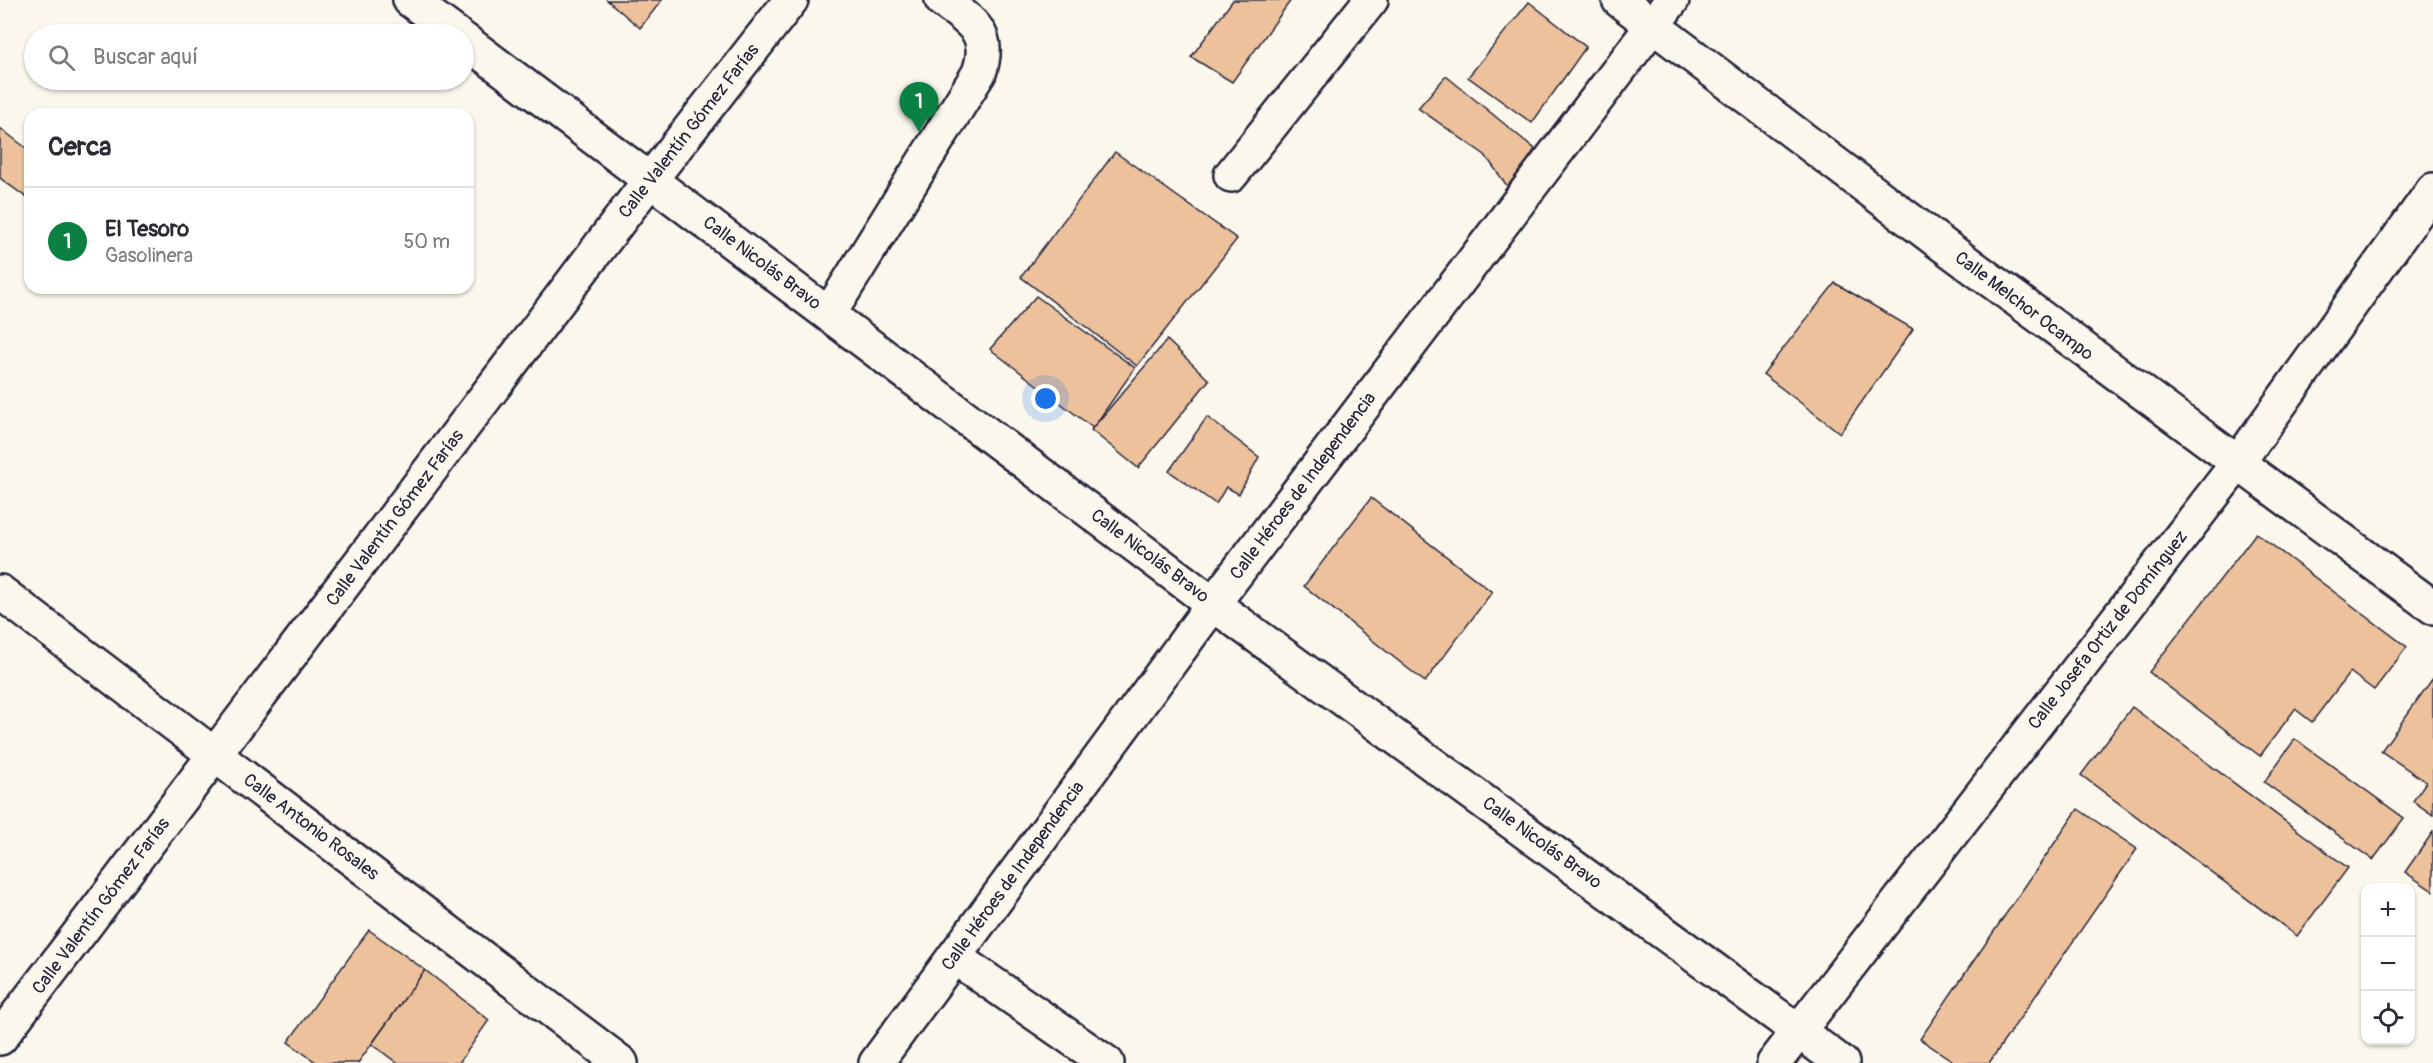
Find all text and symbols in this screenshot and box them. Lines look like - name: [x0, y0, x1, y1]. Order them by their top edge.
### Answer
- search box: [24, 24, 474, 90]
- street label: Calle Valentín Gómez Farías: [614, 39, 764, 223]
- icon: search: [45, 41, 78, 74]
- text: Buscar aquí: [93, 43, 198, 71]
- pin: 1: [900, 82, 938, 132]
- text: Cerca: [48, 131, 111, 163]
- street label: Calle Nicolás Bravo: [698, 211, 826, 315]
- text: El Tesoro: [105, 215, 189, 243]
- text: 1: [64, 229, 71, 254]
- text: 50 m: [403, 229, 450, 254]
- text: Gasolinera: [105, 243, 193, 268]
- street label: Calle Melchor Ocampo: [1950, 246, 2098, 366]
- your location: [1031, 384, 1060, 413]
- street label: Calle Héroes de Independencia: [1225, 388, 1381, 584]
- street label: Calle Valentín Gómez Farías: [321, 425, 469, 611]
- street label: Calle Nicolás Bravo: [1086, 504, 1214, 608]
- street label: Calle Josefa Ortiz de Domínguez: [2023, 526, 2193, 734]
- street label: Calle Antonio Rosales: [239, 768, 383, 886]
- street label: Calle Héroes de Independencia: [936, 777, 1090, 975]
- street label: Calle Nicolás Bravo: [1478, 792, 1607, 894]
- street label: Calle Valentín Gómez Farías: [27, 813, 175, 999]
- map controls: [2361, 883, 2415, 1045]
- button: +: [2361, 883, 2415, 937]
- button: −: [2361, 937, 2415, 991]
- button: locate: [2361, 991, 2415, 1045]

